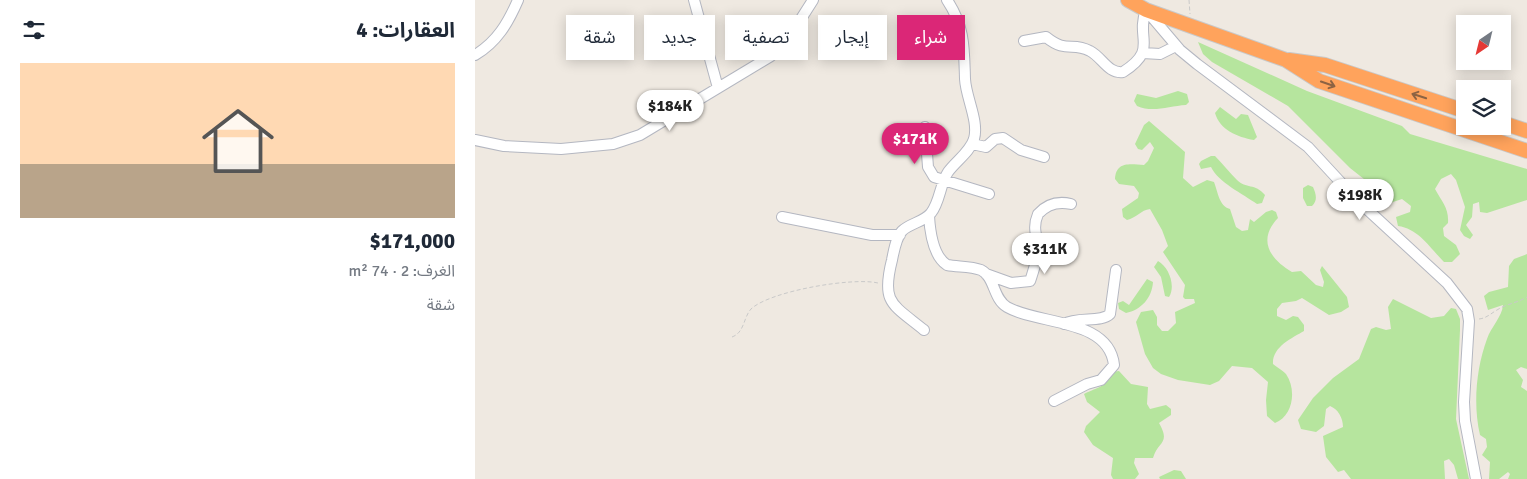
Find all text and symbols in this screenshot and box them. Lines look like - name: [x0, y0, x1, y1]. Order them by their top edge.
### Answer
- chip: شقة: [566, 15, 634, 60]
- chip: جديد: [644, 15, 715, 60]
- chip: تصفية: [725, 15, 808, 60]
- chip: إيجار: [818, 15, 887, 60]
- chip: شراء: [897, 15, 965, 60]
- north arrow: [1456, 15, 1511, 70]
- map controls: [1456, 15, 1511, 135]
- icon: filters: [20, 16, 48, 44]
- text: العقارات: 4: [356, 17, 455, 43]
- one-way arrow: [1319, 80, 1335, 89]
- button: layers: [1456, 80, 1511, 135]
- pin: $184K: [635, 90, 705, 132]
- one-way arrow: [1411, 90, 1427, 100]
- icon: home: [193, 96, 283, 186]
- text: $184K: [648, 96, 692, 116]
- pin: $171K: [880, 122, 950, 165]
- text: $171K: [893, 129, 937, 149]
- pin: $198K: [1325, 178, 1395, 221]
- text: $198K: [1338, 185, 1382, 205]
- text: $171,000: [369, 228, 455, 254]
- pin: $311K: [1010, 232, 1080, 275]
- text: $311K: [1023, 239, 1067, 259]
- text: الغرف: 2 · 74 m²: [348, 261, 455, 281]
- text: شقة: [427, 295, 455, 315]

